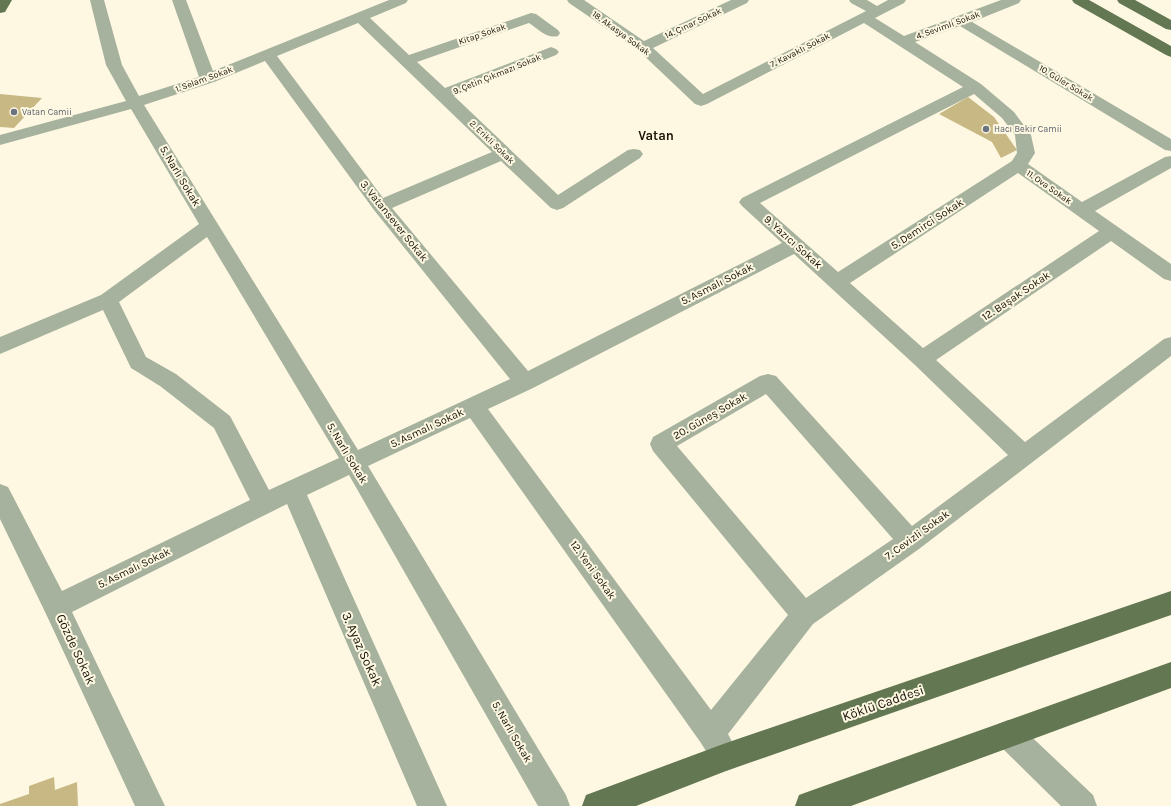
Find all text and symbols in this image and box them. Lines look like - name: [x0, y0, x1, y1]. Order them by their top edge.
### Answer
- street label: 14. Çınar Sokak: [663, 6, 723, 41]
- street label: 18. Akasya Sokak: [590, 9, 652, 57]
- street label: 4. Sevimli Sokak: [915, 9, 981, 41]
- street label: Kitap Sokak: [457, 21, 507, 47]
- street label: 7. Kavaklı Sokak: [768, 31, 832, 69]
- street label: 9. Çetin Çıkmazı Sokak: [452, 52, 543, 97]
- street label: 10. Güler Sokak: [1037, 63, 1095, 103]
- street label: 1. Selam Sokak: [174, 64, 234, 94]
- marker: Vatan Camii: [9, 107, 19, 117]
- place label: Vatan Camii: [22, 107, 72, 117]
- street label: 2. Erikli Sokak: [468, 118, 516, 166]
- marker: Hacı Bekir Camii: [981, 124, 991, 134]
- place label: Hacı Bekir Camii: [994, 124, 1062, 134]
- district label: Vatan: [638, 128, 674, 143]
- street label: 5. Narlı Sokak: [157, 143, 203, 209]
- street label: 11. Ova Sokak: [1025, 168, 1073, 206]
- street label: 3. Vatansever Sokak: [357, 178, 431, 264]
- street label: 5. Demirci Sokak: [888, 196, 966, 252]
- street label: 9. Yazıcı Sokak: [761, 213, 825, 271]
- street label: 5. Asmalı Sokak: [679, 260, 755, 308]
- street label: 12. Başak Sokak: [980, 268, 1052, 324]
- street label: 20. Güneş Sokak: [671, 390, 749, 442]
- street label: 5. Asmalı Sokak: [388, 405, 466, 451]
- street label: 5. Narlı Sokak: [324, 420, 370, 486]
- street label: 7. Cevizli Sokak: [882, 507, 952, 563]
- street label: 12. Yeni Sokak: [567, 538, 619, 602]
- street label: 5. Asmalı Sokak: [96, 545, 172, 591]
- street label: 3. Ayaz Sokak: [339, 610, 385, 688]
- street label: Gözde Sokak: [53, 611, 99, 687]
- street label: Köklü Caddesi: [840, 682, 926, 724]
- street label: 5. Narlı Sokak: [489, 699, 535, 765]

